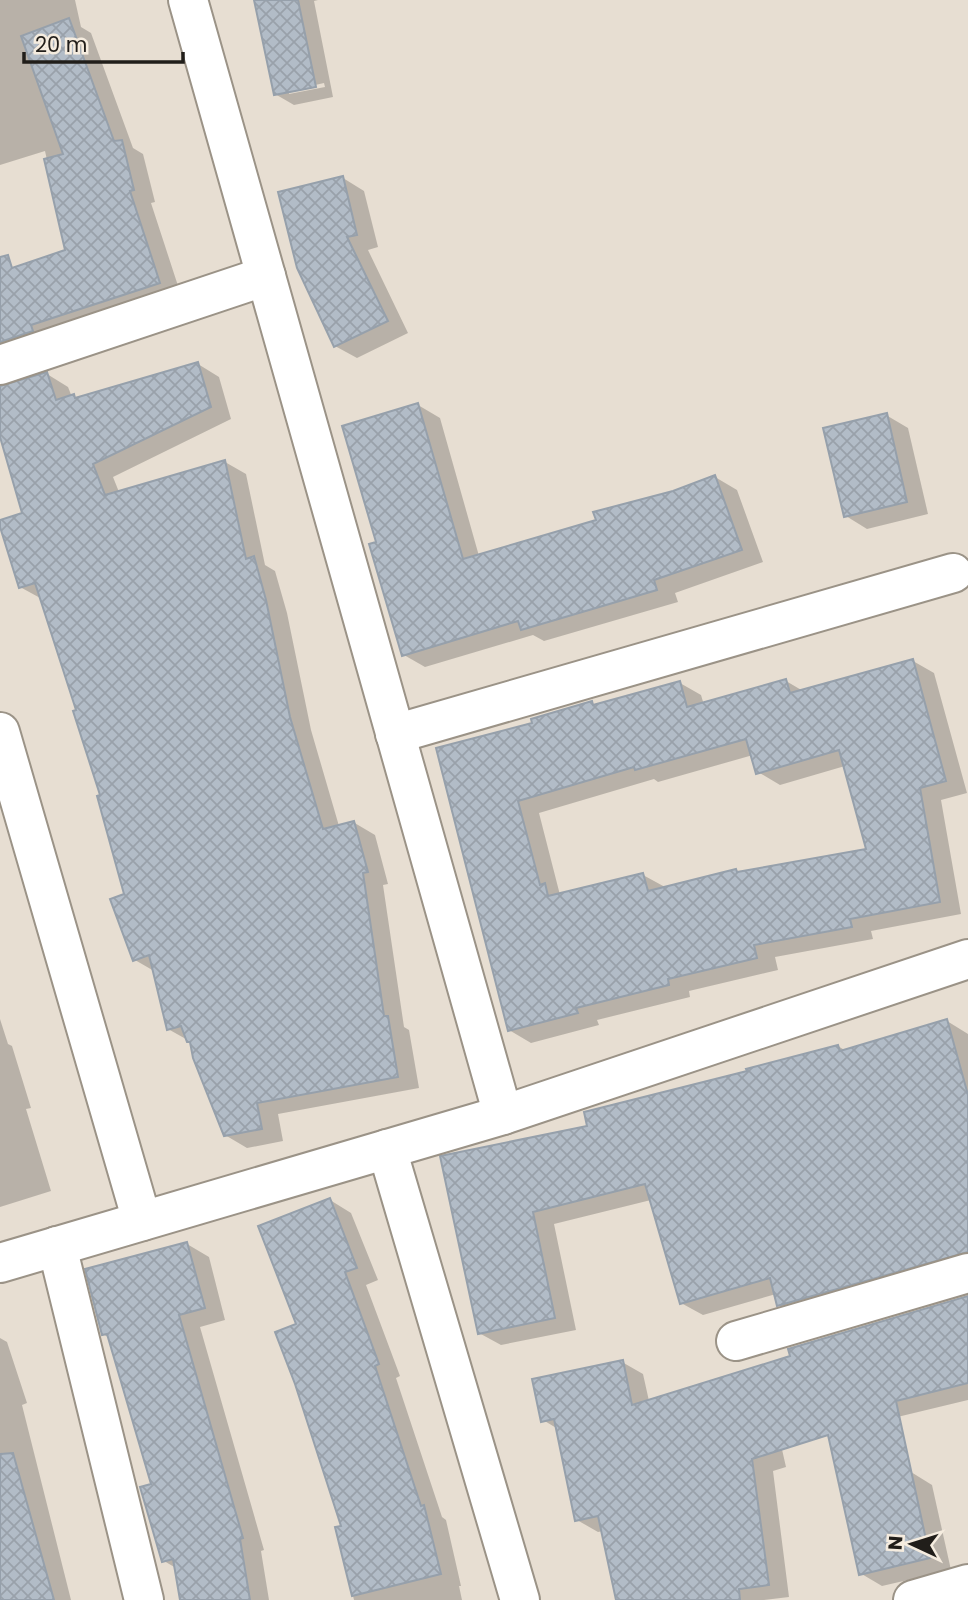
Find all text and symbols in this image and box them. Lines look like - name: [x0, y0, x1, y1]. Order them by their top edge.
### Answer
- scale bar: [24, 21, 184, 65]
- text: 20 m: [35, 30, 88, 59]
- north arrow: [877, 1509, 947, 1579]
- text: N: [882, 1535, 910, 1551]

